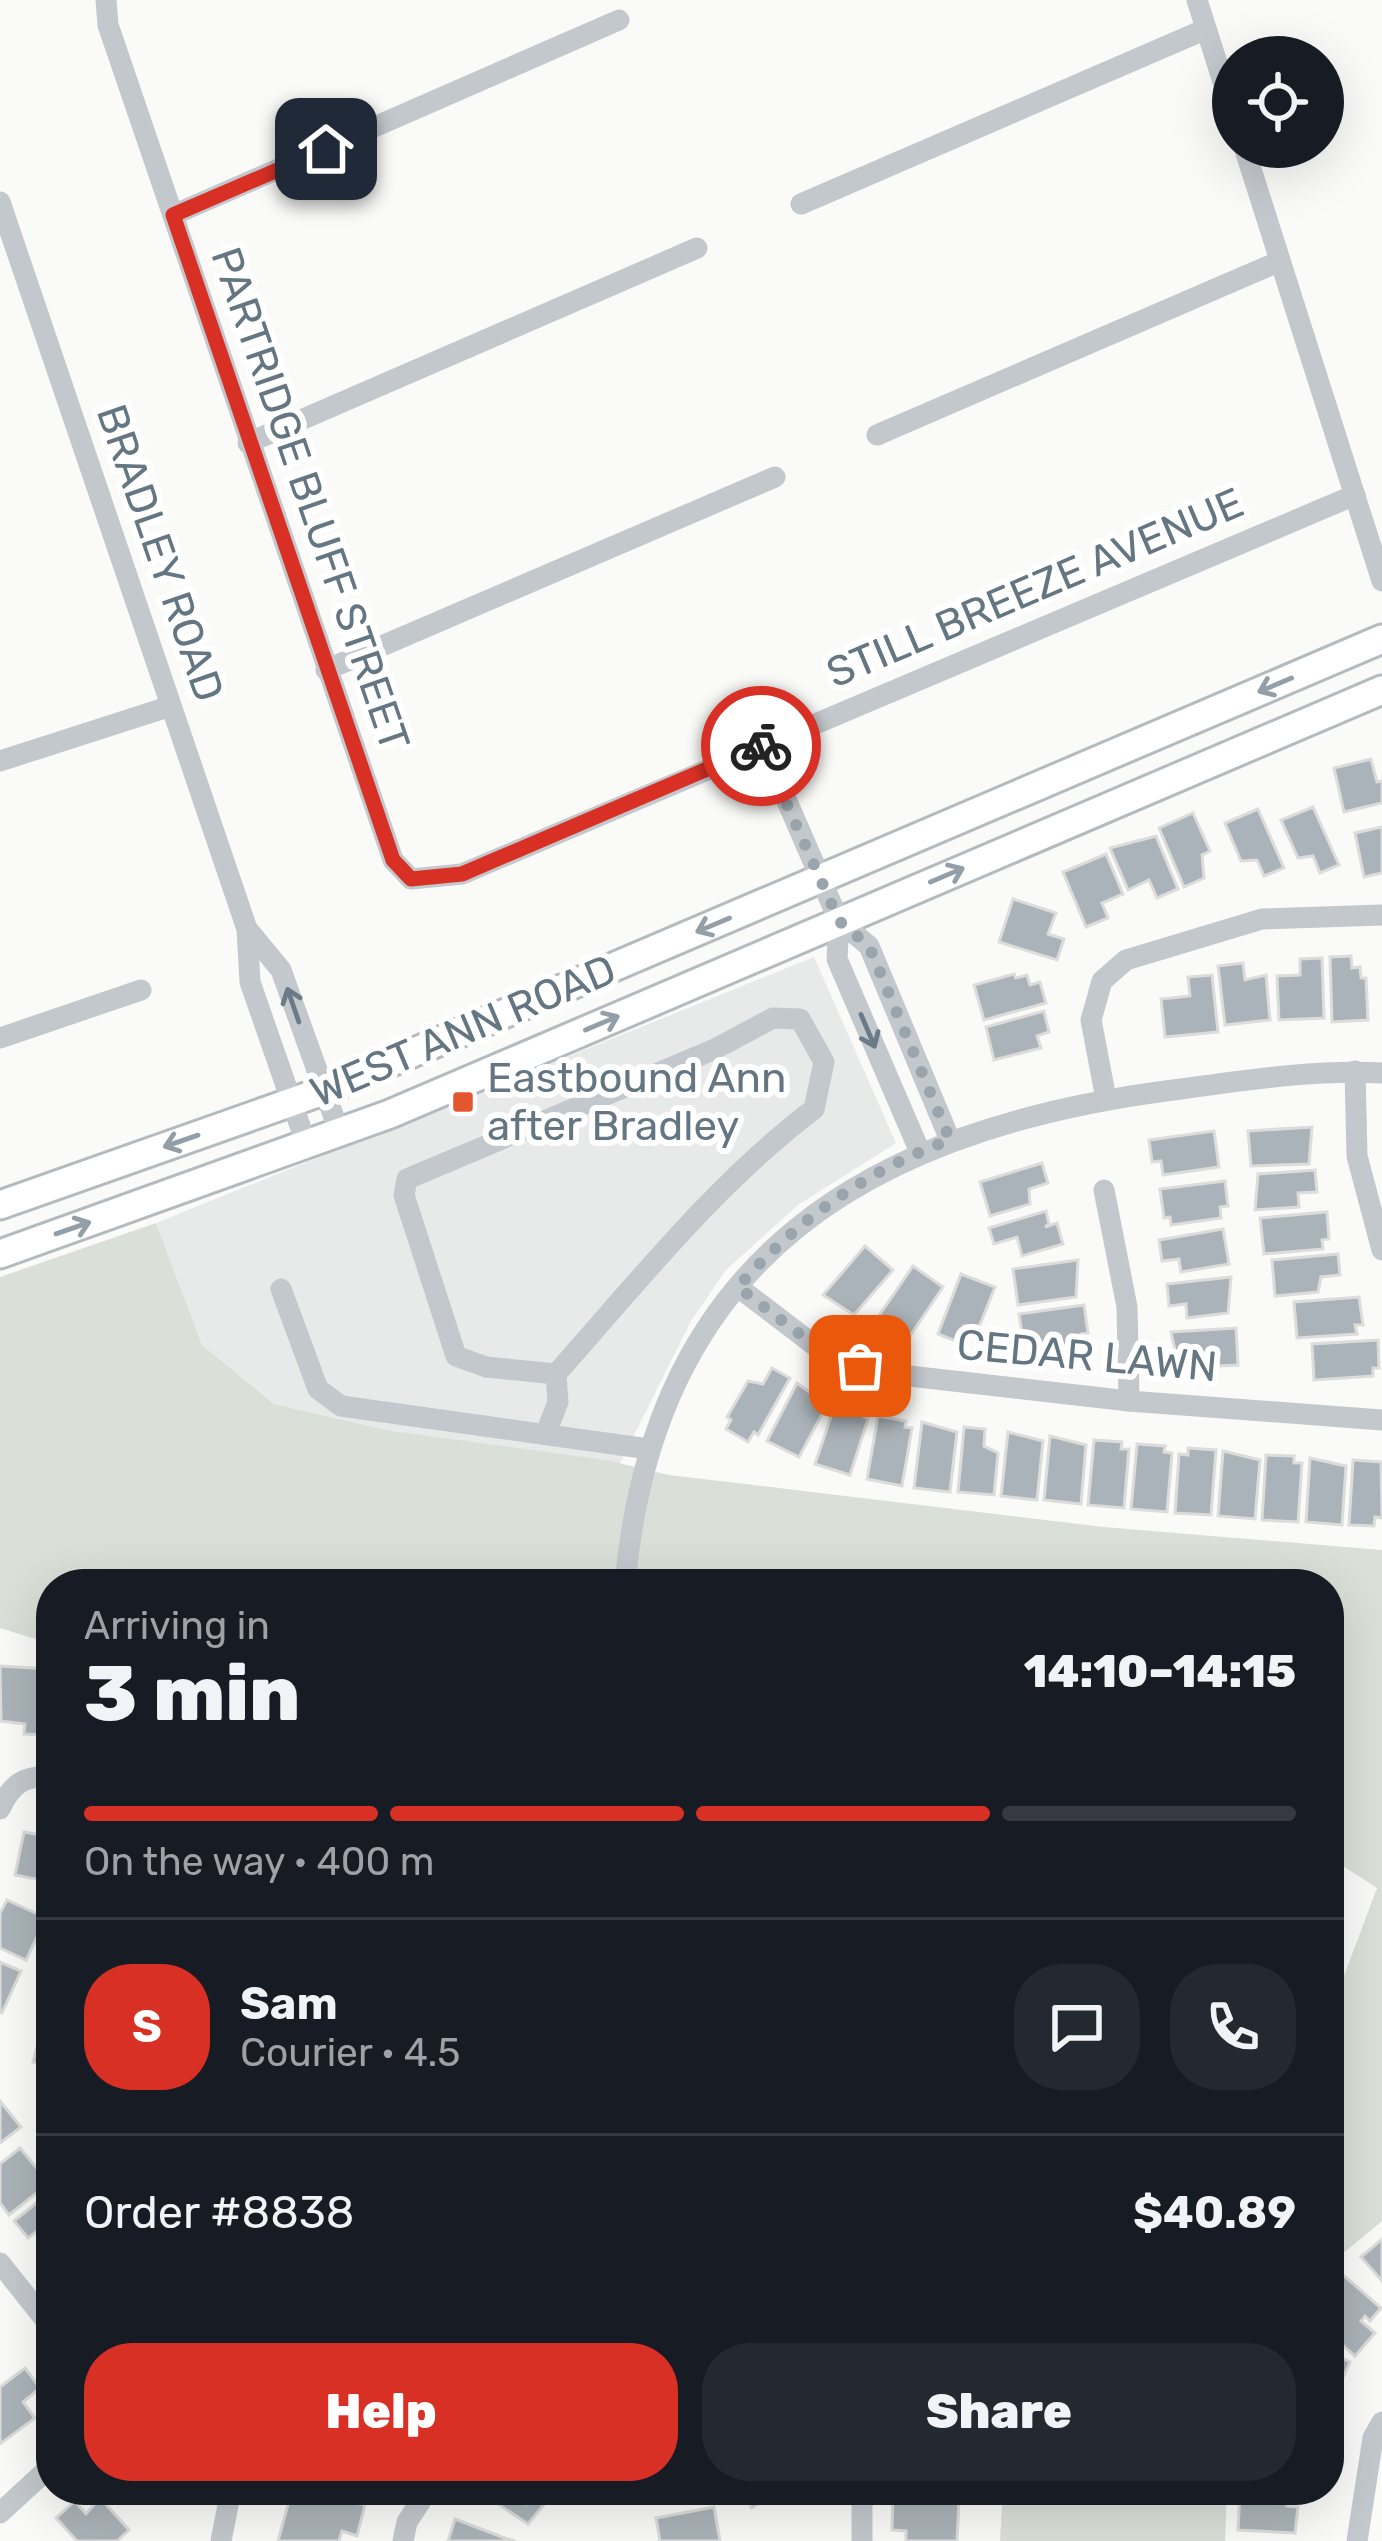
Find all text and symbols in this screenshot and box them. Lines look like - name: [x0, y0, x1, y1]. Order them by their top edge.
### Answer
- map controls: [1212, 36, 1344, 168]
- button: locate: [1212, 36, 1344, 168]
- pin: [275, 98, 377, 200]
- icon: home: [293, 116, 359, 182]
- street label: PARTRIDGE BLUFF STREET: [200, 241, 420, 757]
- street label: BRADLEY ROAD: [86, 398, 234, 708]
- street label: STILL BREEZE AVENUE: [819, 478, 1251, 698]
- one-way arrow: [1257, 676, 1294, 697]
- courier: [701, 686, 821, 806]
- icon: bike: [728, 713, 794, 779]
- one-way arrow: [928, 863, 964, 885]
- one-way arrow: [695, 916, 732, 937]
- street label: WEST ANN ROAD: [303, 944, 623, 1118]
- one-way arrow: [281, 988, 302, 1025]
- one-way arrow: [583, 1011, 620, 1032]
- one-way arrow: [859, 1012, 880, 1049]
- place label: Eastbound Ann after Bradley: [487, 1053, 787, 1151]
- marker: Eastbound Ann after Bradley: [450, 1089, 476, 1115]
- one-way arrow: [163, 1132, 200, 1153]
- one-way arrow: [54, 1216, 91, 1237]
- pin: [809, 1315, 911, 1417]
- street label: CEDAR LAWN: [955, 1320, 1219, 1392]
- icon: bag: [827, 1333, 893, 1399]
- text: Arriving in: [84, 1603, 270, 1649]
- text: 14:10–14:15: [1024, 1645, 1296, 1698]
- text: 3 min: [84, 1647, 300, 1740]
- text: On the way · 400 m: [84, 1839, 435, 1885]
- button: chat: [1014, 1964, 1140, 2090]
- button: phone: [1170, 1964, 1296, 2090]
- text: Sam: [240, 1977, 338, 2030]
- text: S: [132, 2000, 162, 2053]
- text: Courier · 4.5: [240, 2030, 460, 2076]
- text: Order #8838: [84, 2186, 354, 2239]
- text: $40.89: [1133, 2186, 1296, 2239]
- button: Help: [84, 2343, 678, 2481]
- button: Share: [702, 2343, 1296, 2481]

